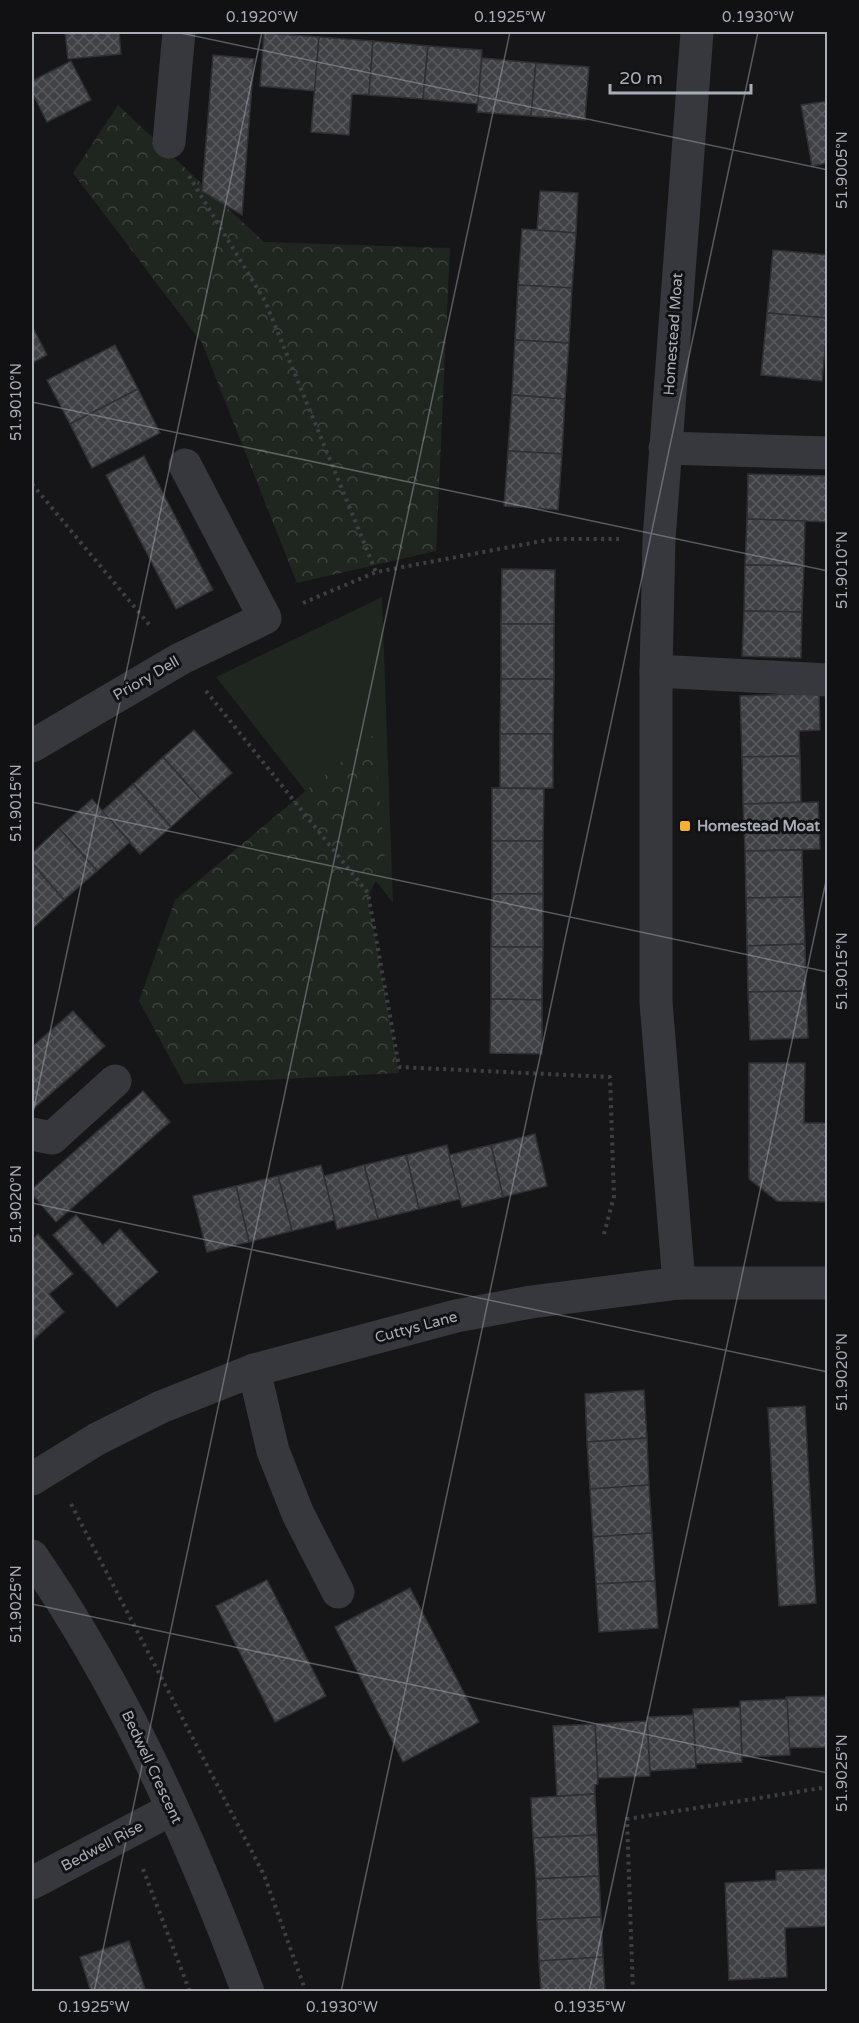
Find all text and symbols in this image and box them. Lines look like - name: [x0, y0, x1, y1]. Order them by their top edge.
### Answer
- text: 0.1920°W: [226, 8, 298, 26]
- text: 0.1925°W: [474, 8, 546, 26]
- text: 0.1930°W: [722, 8, 794, 26]
- scale bar: [610, 57, 751, 95]
- text: 20 m: [619, 67, 663, 89]
- text: 51.9005°N: [833, 131, 851, 209]
- street label: Homestead Moat: [660, 272, 686, 396]
- text: 51.9010°N: [7, 363, 25, 441]
- text: 51.9010°N: [833, 531, 851, 609]
- street label: Priory Dell: [110, 652, 182, 704]
- text: 51.9015°N: [7, 764, 25, 842]
- place label: Homestead Moat: [697, 817, 820, 835]
- marker: Homestead Moat: [678, 819, 692, 833]
- text: 51.9015°N: [833, 932, 851, 1010]
- text: 51.9020°N: [7, 1165, 25, 1243]
- street label: Cuttys Lane: [373, 1307, 459, 1347]
- text: 51.9020°N: [833, 1333, 851, 1411]
- text: 51.9025°N: [7, 1565, 25, 1643]
- street label: Bedwell Crescent: [118, 1708, 186, 1827]
- text: 51.9025°N: [833, 1734, 851, 1812]
- street label: Bedwell Rise: [58, 1817, 146, 1875]
- text: 0.1925°W: [58, 1998, 130, 2016]
- text: 0.1930°W: [306, 1998, 378, 2016]
- text: 0.1935°W: [554, 1998, 626, 2016]

